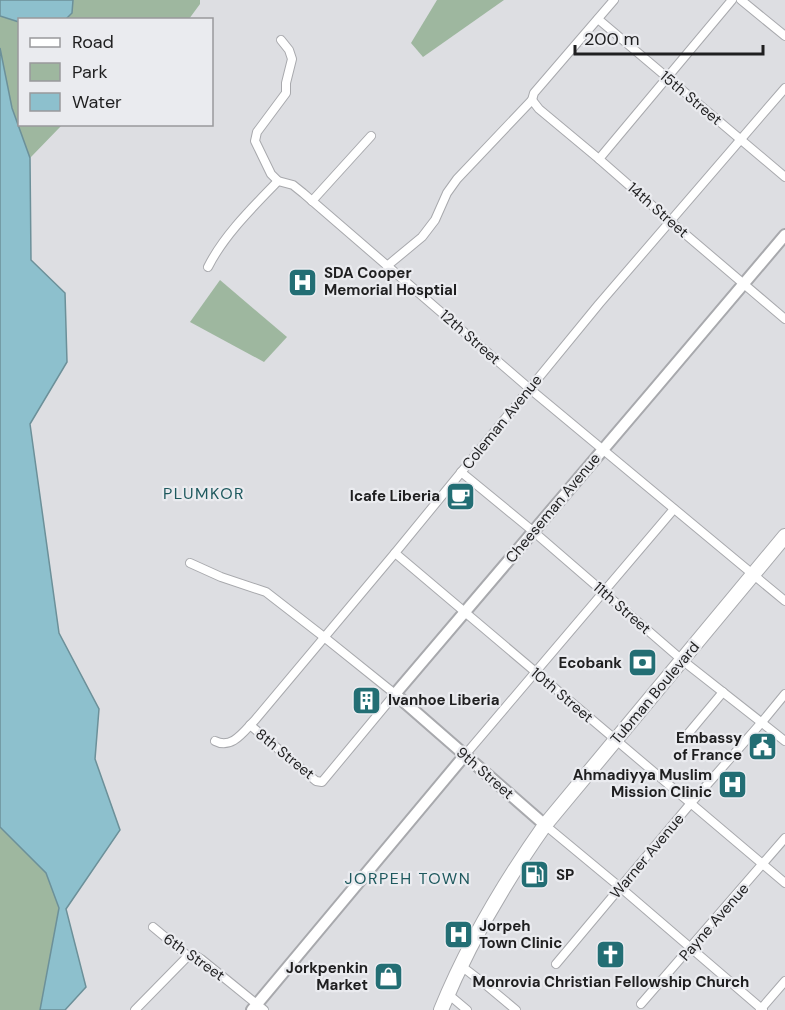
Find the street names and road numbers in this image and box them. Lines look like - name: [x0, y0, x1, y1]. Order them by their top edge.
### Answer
- street label: 15th Street: [656, 66, 726, 130]
- street label: 14th Street: [623, 178, 693, 242]
- street label: 12th Street: [435, 305, 505, 369]
- street label: Coleman Avenue: [458, 370, 546, 474]
- street label: Cheeseman Avenue: [501, 449, 605, 567]
- street label: 11th Street: [589, 577, 655, 639]
- street label: Tubman Boulevard: [606, 637, 704, 749]
- street label: 10th Street: [526, 663, 598, 727]
- street label: 8th Street: [251, 724, 319, 784]
- street label: 9th Street: [452, 742, 518, 804]
- street label: Warner Avenue: [606, 809, 688, 903]
- street label: Payne Avenue: [675, 879, 753, 965]
- street label: 6th Street: [159, 929, 229, 985]

